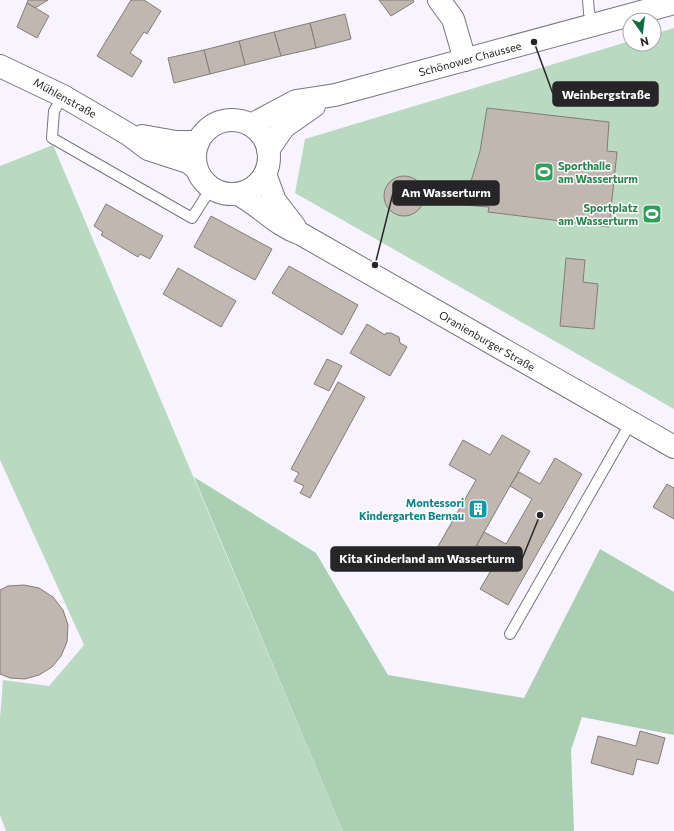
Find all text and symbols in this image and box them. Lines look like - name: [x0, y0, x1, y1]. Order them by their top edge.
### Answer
- north arrow: [622, 12, 662, 52]
- text: N: [639, 35, 650, 49]
- street label: Schönower Chaussee: [417, 39, 523, 78]
- street label: Mühlenstraße: [32, 75, 99, 120]
- callout: Weinbergstraße: [553, 82, 658, 106]
- text: Weinbergstraße: [562, 87, 650, 101]
- place label: Sporthalle am Wasserturm: [558, 159, 638, 185]
- sports icon: Sporthalle am Wasserturm: [533, 161, 555, 183]
- callout: Am Wasserturm: [393, 181, 499, 205]
- text: Am Wasserturm: [401, 185, 491, 199]
- place label: Sportplatz am Wasserturm: [558, 201, 638, 227]
- sports icon: Sportplatz am Wasserturm: [641, 203, 663, 225]
- street label: Oranienburger Straße: [437, 308, 538, 373]
- place label: Montessori Kindergarten Bernau: [359, 496, 464, 522]
- building icon: Montessori Kindergarten Bernau: [467, 498, 489, 520]
- callout: Kita Kinderland am Wasserturm: [331, 547, 522, 571]
- text: Kita Kinderland am Wasserturm: [339, 551, 515, 565]

